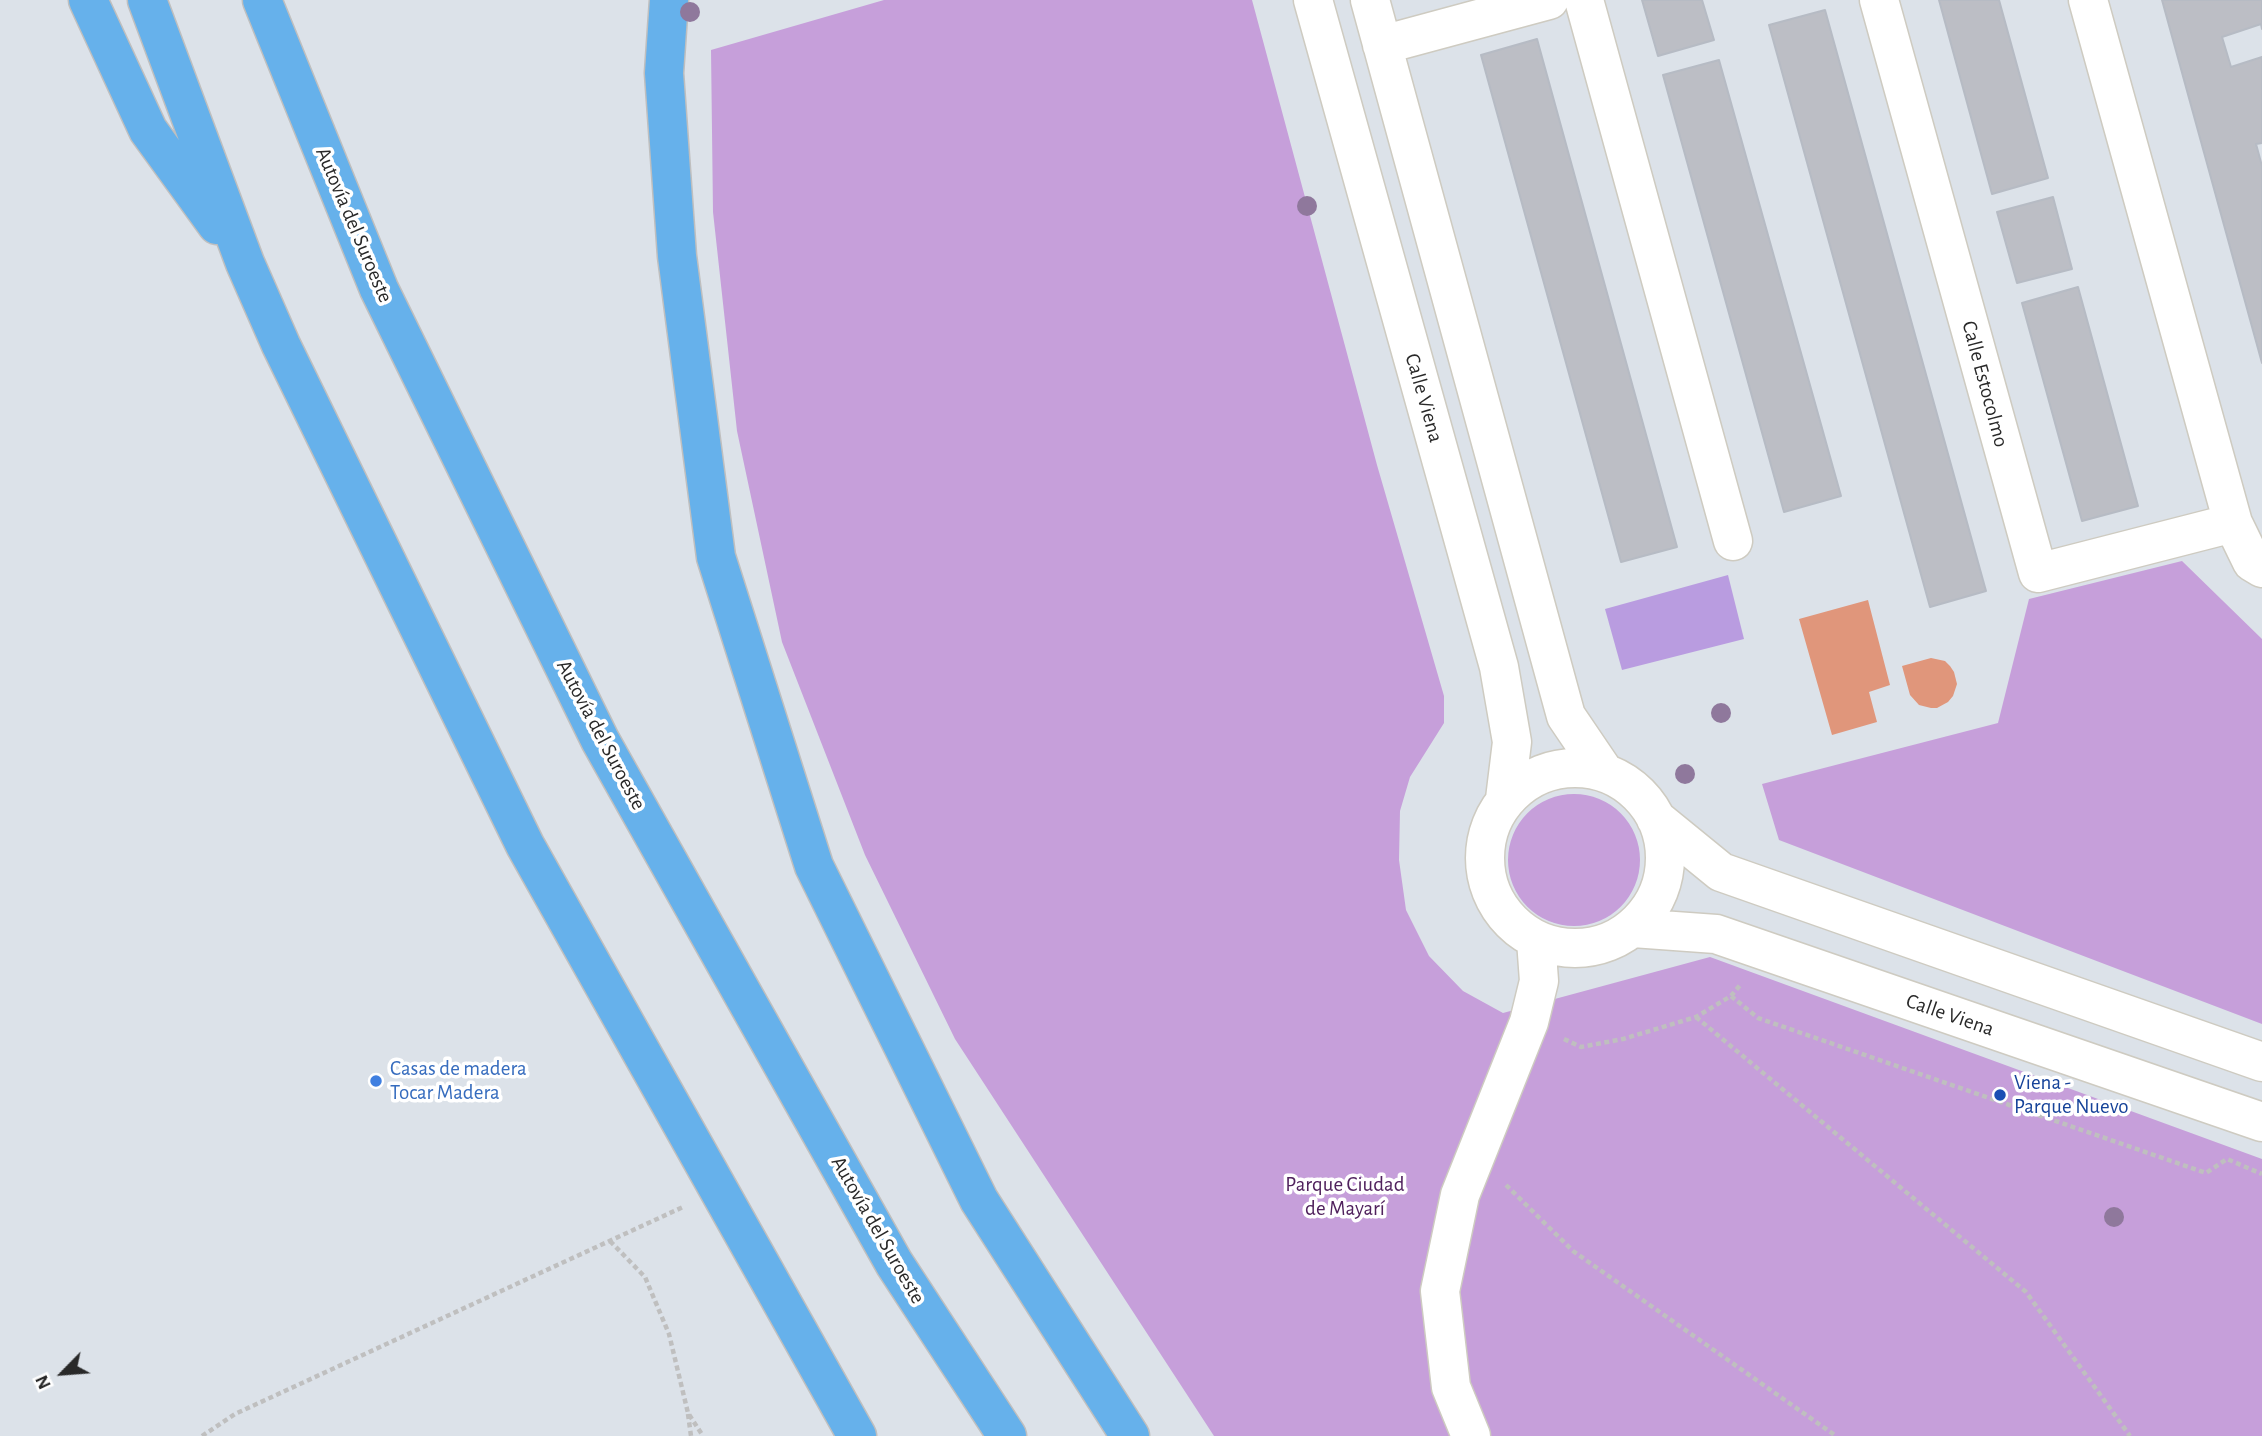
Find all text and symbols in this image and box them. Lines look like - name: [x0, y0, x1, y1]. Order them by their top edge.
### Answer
- street label: Autovía del Suroeste: [310, 144, 398, 306]
- street label: Calle Estocolmo: [1956, 318, 2014, 450]
- street label: Calle Viena: [1399, 351, 1449, 445]
- street label: Autovía del Suroeste: [551, 656, 651, 814]
- street label: Calle Viena: [1903, 988, 1997, 1042]
- place label: Casas de madera Tocar Madera: [390, 1056, 527, 1106]
- place label: Viena - Parque Nuevo: [2014, 1070, 2129, 1120]
- marker: Casas de madera Tocar Madera: [368, 1073, 384, 1089]
- marker: Viena - Parque Nuevo: [1992, 1087, 2008, 1103]
- street label: Autovía del Suroeste: [826, 1152, 930, 1308]
- park label: Parque Ciudad de Mayarí: [1285, 1172, 1405, 1222]
- north arrow: [28, 1338, 98, 1408]
- text: N: [32, 1372, 55, 1392]

